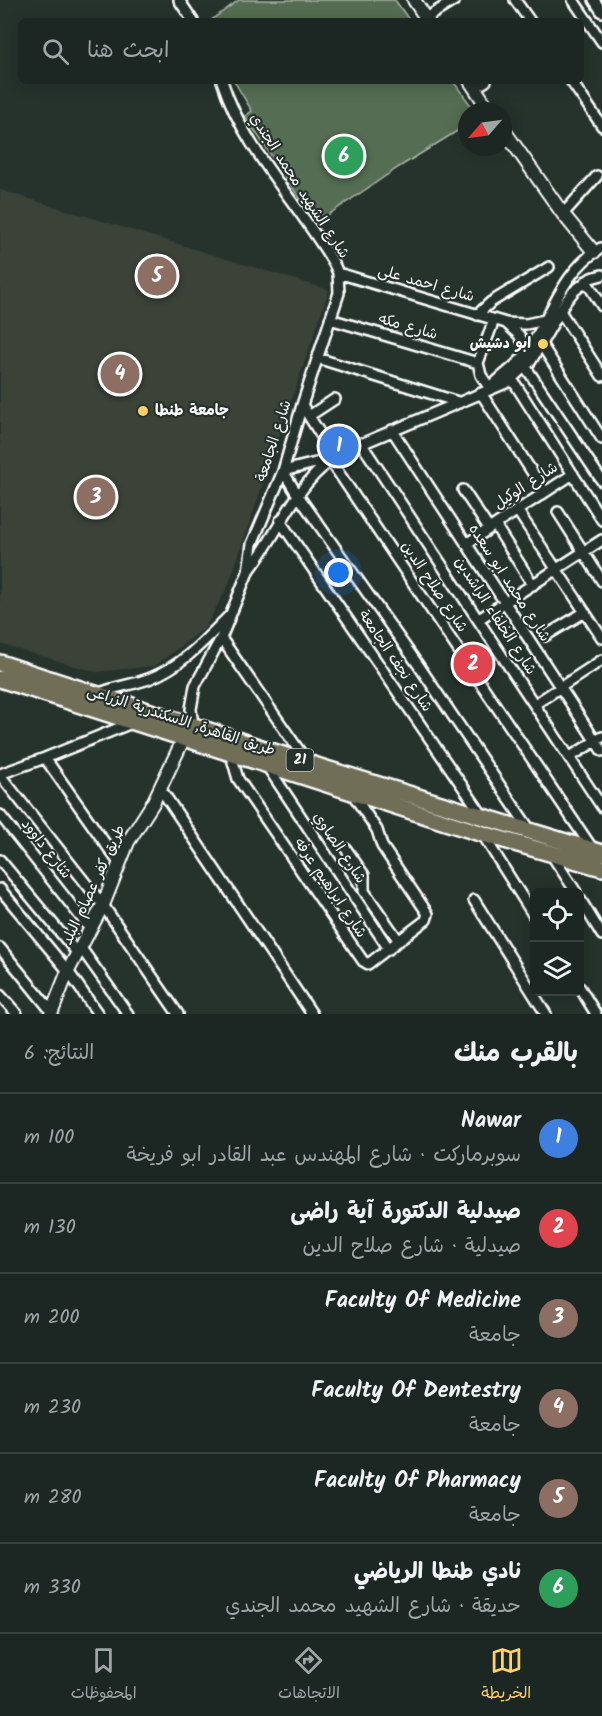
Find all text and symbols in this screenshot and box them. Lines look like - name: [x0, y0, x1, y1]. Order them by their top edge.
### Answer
- search box: [18, 18, 584, 84]
- text: ابحث هنا: [87, 34, 169, 69]
- icon: search: [39, 35, 72, 68]
- north arrow: [458, 102, 512, 156]
- street label: شارع الشهيد محمد الجندي: [243, 108, 355, 264]
- pin: 6: [324, 134, 364, 178]
- pin: 5: [138, 254, 176, 298]
- street label: شارع احمد على: [375, 259, 477, 309]
- street label: شارع مكه: [376, 307, 440, 347]
- place label: ابو دشيش: [470, 332, 531, 356]
- marker: ابو دشيش: [536, 337, 550, 351]
- pin: 4: [100, 352, 140, 397]
- street label: شارع الجامعة: [249, 397, 299, 485]
- place label: جامعة طنطا: [155, 399, 229, 423]
- marker: جامعة طنطا: [136, 404, 150, 418]
- pin: 1: [320, 424, 358, 468]
- street label: شارع الوكيل: [489, 456, 563, 516]
- pin: 3: [76, 474, 116, 520]
- street label: شارع محمد ابو سعده: [462, 519, 556, 647]
- street label: شارع صلاح الدين: [394, 536, 474, 638]
- street label: شارع الخلفاء الراشدين: [448, 552, 542, 680]
- your location: [324, 558, 353, 587]
- street label: شارع نجف الجامعة: [352, 605, 438, 717]
- pin: 2: [454, 642, 492, 686]
- street label: طريق القاهرة, الاسكندرية الزراعى: [84, 679, 278, 763]
- road number: 21: [286, 749, 314, 771]
- street label: شارع الصاوي: [306, 807, 372, 889]
- street label: شارع داوود: [15, 814, 77, 884]
- street label: طريق كفر عصام البلد: [56, 821, 132, 949]
- street label: شارع ابراهيم عرفه: [287, 833, 373, 943]
- map controls: [530, 888, 584, 996]
- button: locate: [530, 888, 584, 942]
- button: layers: [530, 942, 584, 996]
- text: بالقرب منك: [454, 1033, 578, 1075]
- text: النتائج: 6: [24, 1038, 94, 1070]
- text: Nawar: [461, 1104, 521, 1139]
- text: 100 m: [24, 1122, 74, 1154]
- text: 1: [555, 1122, 562, 1154]
- text: سوبرماركت · شارع المهندس عبد القادر ابو فريخة: [126, 1140, 521, 1172]
- text: صيدلية الدكتورة آية راضى: [290, 1195, 521, 1230]
- text: 130 m: [24, 1212, 76, 1244]
- text: 2: [553, 1212, 564, 1244]
- text: صيدلية · شارع صلاح الدين: [303, 1231, 521, 1263]
- text: Faculty Of Medicine: [325, 1284, 521, 1319]
- text: 200 m: [24, 1302, 80, 1334]
- text: 3: [553, 1302, 564, 1334]
- text: جامعة: [469, 1320, 521, 1352]
- text: Faculty Of Dentestry: [311, 1374, 521, 1409]
- text: 230 m: [24, 1392, 81, 1424]
- text: 4: [553, 1392, 564, 1424]
- text: جامعة: [469, 1410, 521, 1442]
- text: Faculty Of Pharmacy: [314, 1464, 521, 1499]
- text: 280 m: [24, 1482, 82, 1514]
- text: 5: [553, 1482, 564, 1514]
- text: جامعة: [469, 1500, 521, 1532]
- text: نادي طنطا الرياضي: [354, 1555, 521, 1590]
- text: 330 m: [24, 1572, 81, 1604]
- text: 6: [553, 1572, 564, 1604]
- text: حديقة · شارع الشهيد محمد الجندي: [225, 1591, 521, 1623]
- tab: المحفوظات: [71, 1644, 137, 1707]
- tab: الاتجاهات: [278, 1644, 340, 1707]
- tab: الخريطة: [481, 1644, 531, 1707]

